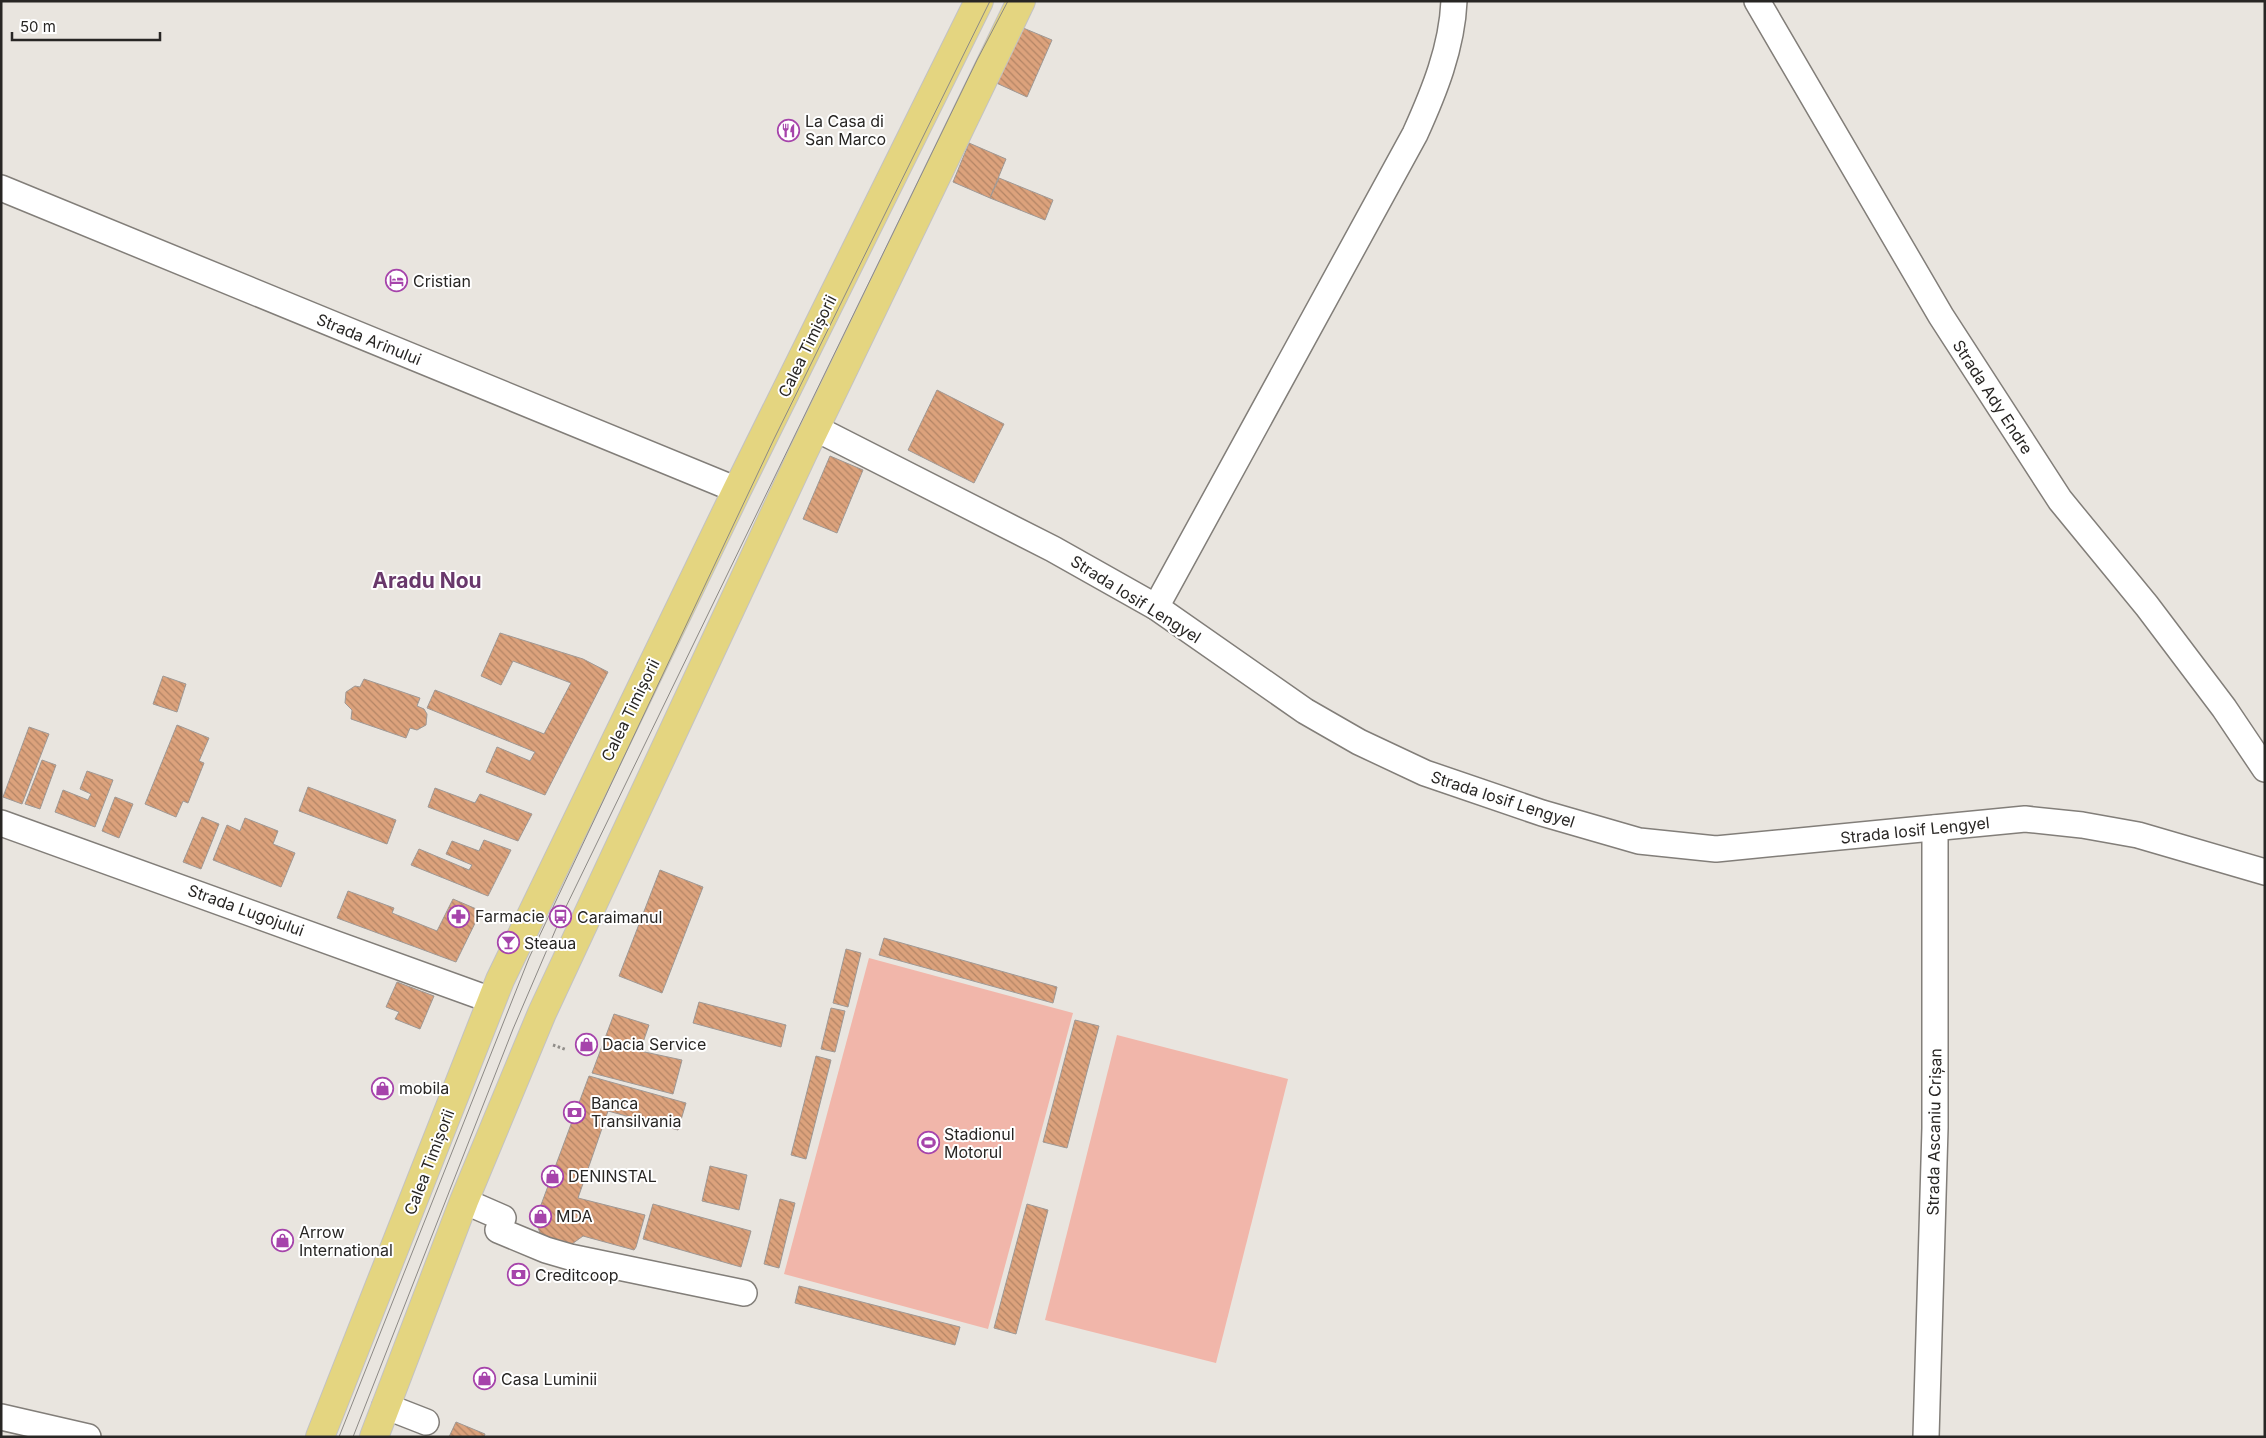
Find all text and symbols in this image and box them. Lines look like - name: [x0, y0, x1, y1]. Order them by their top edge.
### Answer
- scale bar: [12, 10, 160, 42]
- text: 50 m: [20, 17, 56, 36]
- place label: La Casa di San Marco: [805, 111, 886, 149]
- restaurant icon: La Casa di San Marco: [777, 118, 801, 142]
- hotel icon: Cristian: [385, 269, 409, 293]
- place label: Cristian: [413, 271, 471, 291]
- street label: Calea Timișorii: [774, 291, 840, 401]
- street label: Strada Arinului: [314, 309, 424, 369]
- street label: Strada Ady Endre: [1949, 336, 2037, 458]
- street label: Strada Iosif Lengyel: [1067, 551, 1205, 647]
- district label: Aradu Nou: [372, 568, 482, 593]
- street label: Calea Timișorii: [597, 655, 663, 765]
- street label: Strada Iosif Lengyel: [1429, 766, 1577, 832]
- street label: Strada Iosif Lengyel: [1839, 812, 1991, 848]
- street label: Strada Lugojului: [185, 880, 307, 940]
- pharmacy icon: Farmacie: [447, 904, 471, 928]
- bus stop icon: Caraimanul: [549, 905, 573, 929]
- place label: Farmacie: [475, 906, 545, 926]
- place label: Caraimanul: [577, 907, 662, 927]
- bar icon: Steaua: [496, 931, 520, 955]
- place label: Steaua: [524, 933, 576, 953]
- shop icon: Dacia Service: [574, 1032, 598, 1056]
- place label: Dacia Service: [602, 1034, 706, 1054]
- street label: Strada Ascaniu Crișan: [1923, 1048, 1945, 1216]
- shop icon: mobila: [371, 1076, 395, 1100]
- place label: mobila: [399, 1078, 449, 1098]
- place label: Banca Transilvania: [591, 1093, 681, 1131]
- bank icon: Banca Transilvania: [563, 1100, 587, 1124]
- street label: Calea Timișorii: [400, 1106, 458, 1218]
- place label: Stadionul Motorul: [944, 1124, 1015, 1162]
- sports icon: Stadionul Motorul: [916, 1131, 940, 1155]
- shop icon: DENINSTAL: [540, 1164, 564, 1188]
- place label: DENINSTAL: [568, 1166, 657, 1186]
- shop icon: MDA: [528, 1204, 552, 1228]
- place label: MDA: [556, 1206, 593, 1226]
- place label: Arrow International: [299, 1222, 393, 1260]
- shop icon: Arrow International: [271, 1229, 295, 1253]
- bank icon: Creditcoop: [507, 1263, 531, 1287]
- place label: Creditcoop: [535, 1265, 619, 1285]
- shop icon: Casa Luminii: [473, 1367, 497, 1391]
- place label: Casa Luminii: [501, 1369, 597, 1389]

